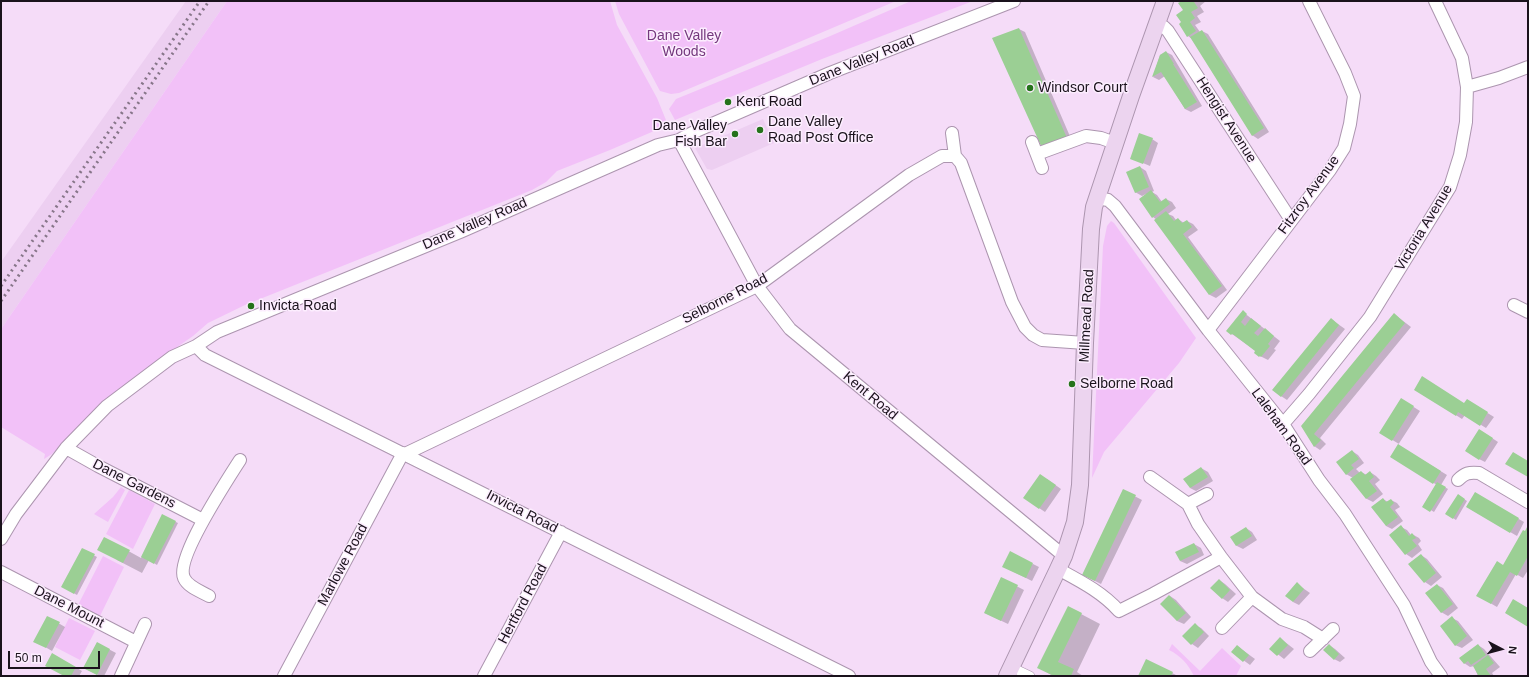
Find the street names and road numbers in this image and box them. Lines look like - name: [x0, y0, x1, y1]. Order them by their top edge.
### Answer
- street label: Dane Valley Road: [807, 32, 917, 90]
- street label: Hengist Avenue: [1192, 74, 1260, 166]
- street label: Fitzroy Avenue: [1275, 152, 1343, 238]
- street label: Victoria Avenue: [1392, 182, 1456, 274]
- street label: Dane Valley Road: [420, 194, 530, 254]
- street label: Millmead Road: [1076, 269, 1098, 363]
- street label: Selborne Road: [680, 270, 770, 328]
- street label: Kent Road: [839, 368, 901, 424]
- street label: Laleham Road: [1247, 385, 1315, 469]
- street label: Dane Gardens: [90, 456, 178, 512]
- street label: Invicta Road: [484, 487, 560, 537]
- street label: Marlowe Road: [314, 521, 372, 609]
- street label: Hertford Road: [495, 561, 551, 647]
- street label: Dane Mount: [31, 582, 107, 632]

